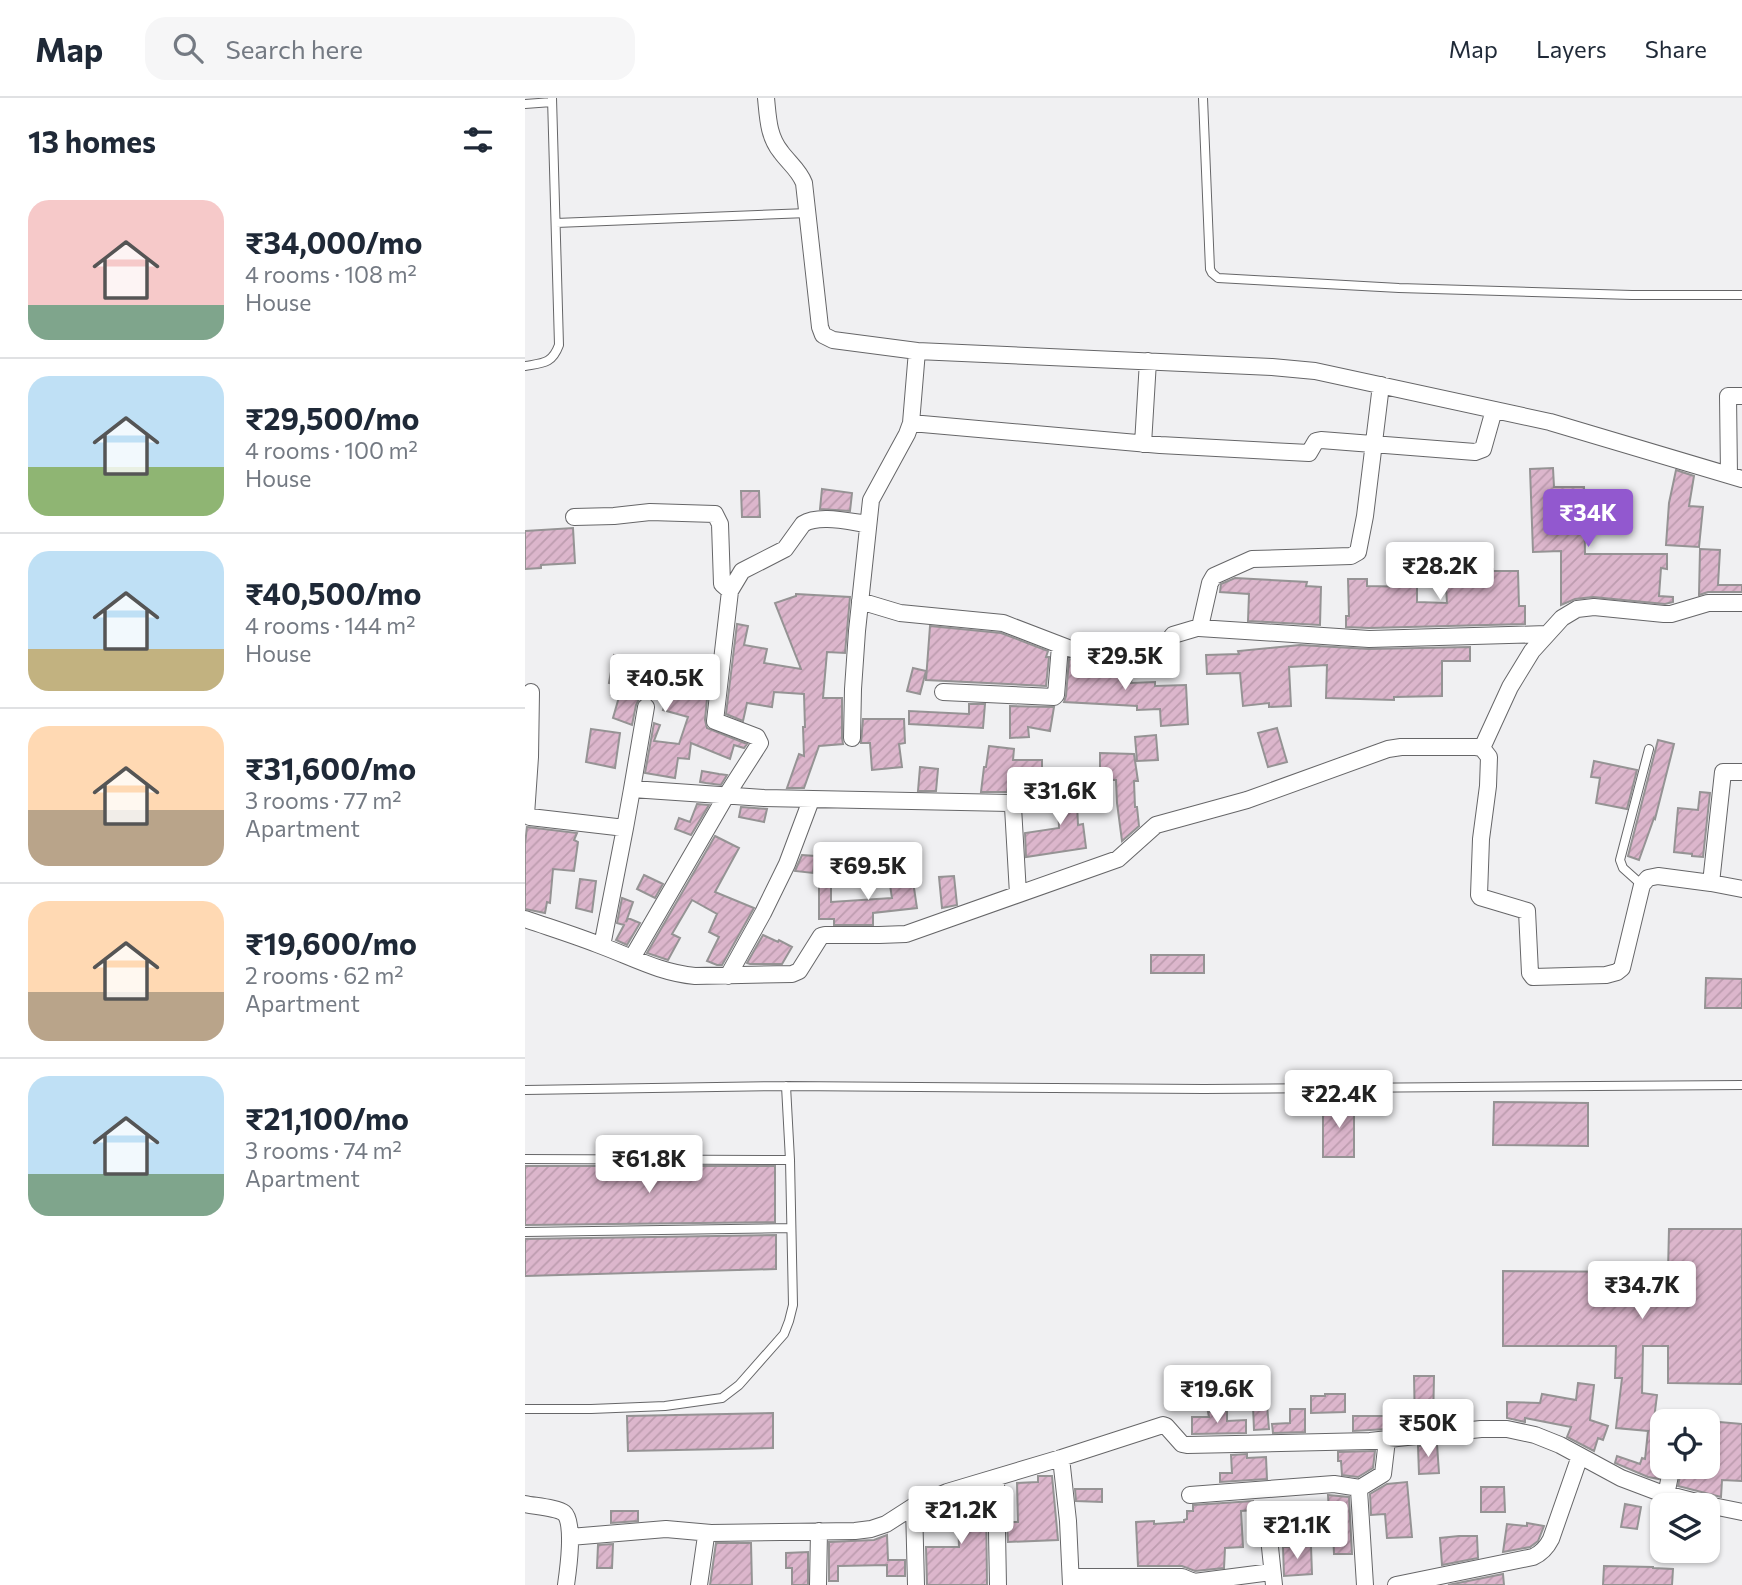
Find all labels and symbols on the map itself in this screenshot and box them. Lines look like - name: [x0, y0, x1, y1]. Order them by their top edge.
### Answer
- pin: ₹34K: [1547, 490, 1629, 549]
- pin: ₹28.2K: [1383, 542, 1497, 602]
- pin: ₹29.5K: [1068, 632, 1182, 692]
- pin: ₹40.5K: [608, 654, 722, 714]
- pin: ₹31.6K: [1003, 768, 1117, 827]
- pin: ₹69.5K: [811, 842, 925, 902]
- pin: ₹22.4K: [1282, 1070, 1396, 1130]
- pin: ₹61.8K: [592, 1136, 706, 1195]
- pin: ₹34.7K: [1585, 1262, 1699, 1321]
- pin: ₹19.6K: [1160, 1366, 1274, 1425]
- pin: ₹50K: [1387, 1400, 1469, 1459]
- pin: ₹21.2K: [904, 1486, 1018, 1546]
- pin: ₹21.1K: [1240, 1502, 1354, 1561]

